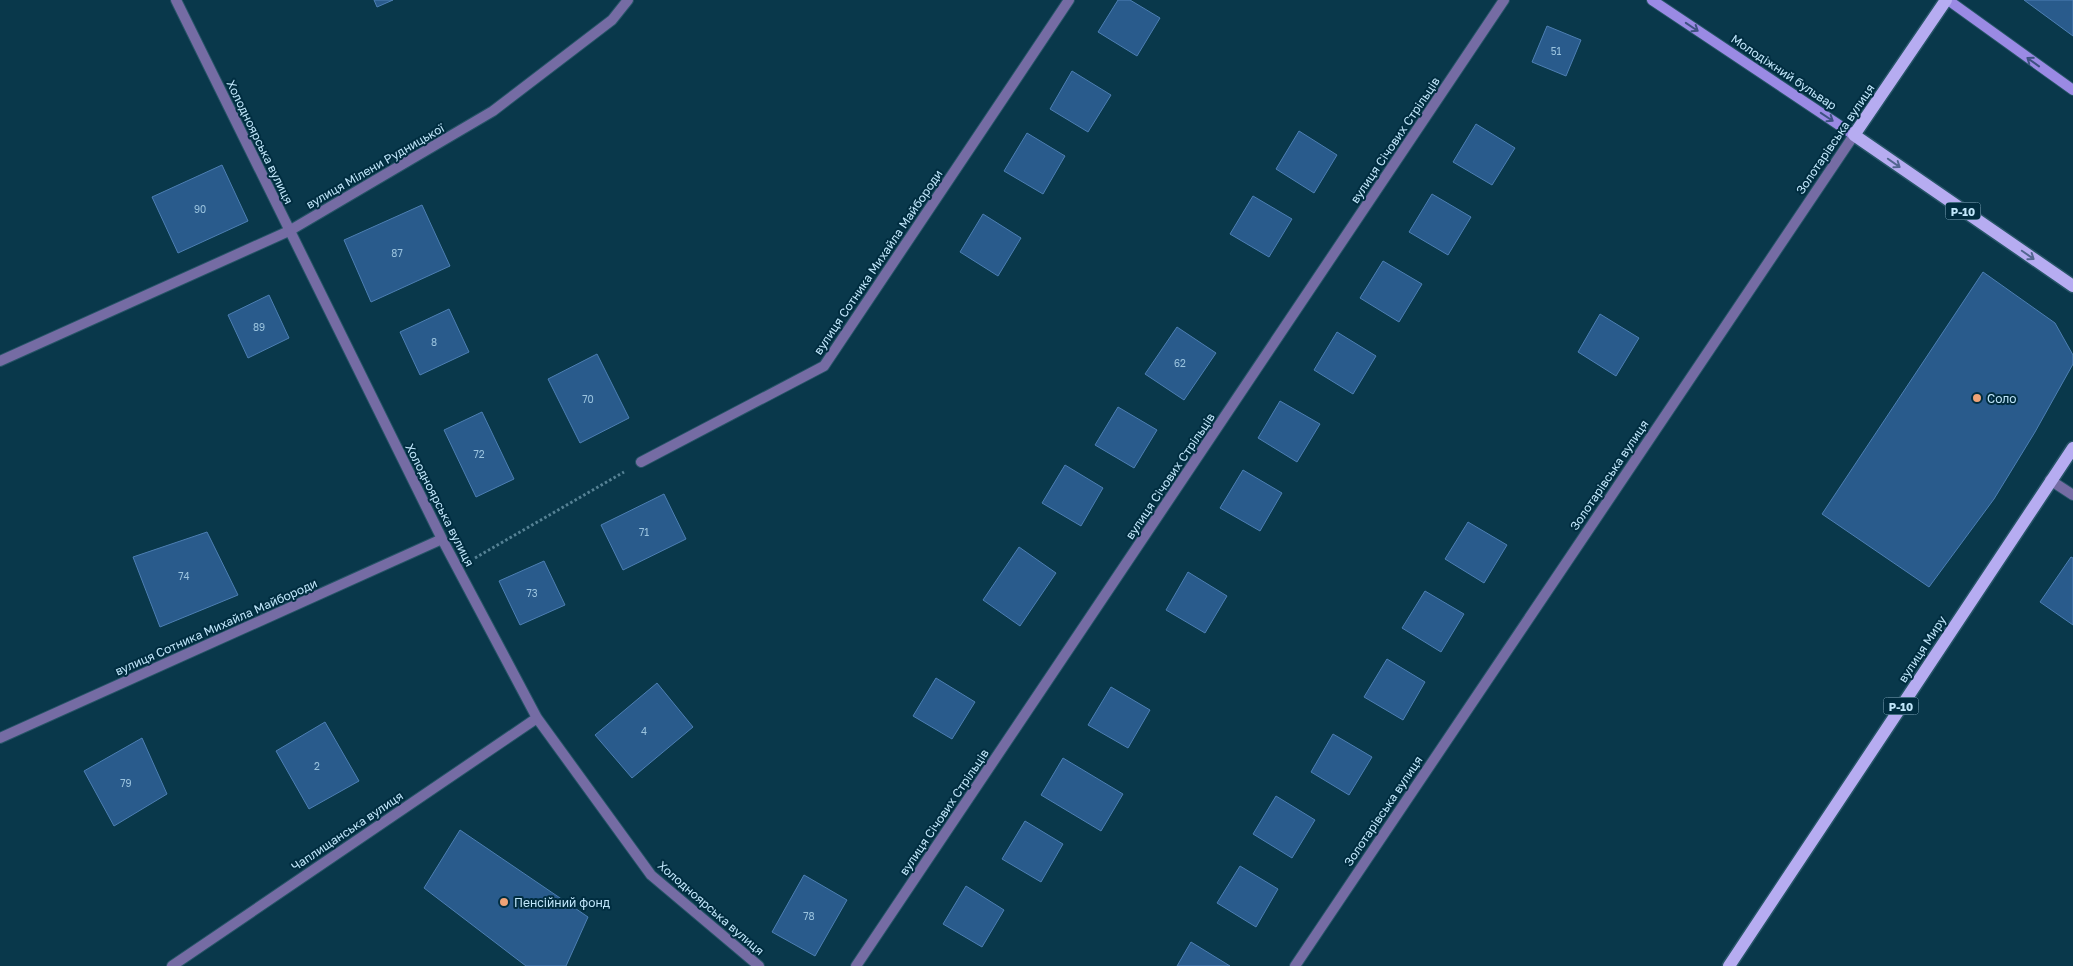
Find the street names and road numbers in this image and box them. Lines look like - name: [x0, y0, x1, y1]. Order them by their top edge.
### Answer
- street label: Молодіжний бульвар: [1728, 31, 1840, 113]
- street label: вулиця Січових Стрільців: [1347, 74, 1443, 206]
- street label: Холодноярська вулиця: [223, 78, 297, 206]
- street label: Золотарівська вулиця: [1792, 81, 1878, 197]
- street label: вулиця Мілени Рудницької: [303, 120, 447, 212]
- street label: вулиця Сотника Михайла Майбороди: [810, 167, 946, 357]
- road number: Р-10: [1946, 202, 1980, 220]
- street label: вулиця Січових Стрільців: [1122, 410, 1218, 542]
- street label: Золотарівська вулиця: [1566, 417, 1652, 533]
- street label: Холодноярська вулиця: [402, 441, 478, 569]
- street label: вулиця Сотника Михайла Майбороди: [113, 575, 319, 679]
- street label: вулиця Миру: [1895, 613, 1949, 685]
- road number: Р-10: [1884, 698, 1918, 714]
- street label: вулиця Січових Стрільців: [896, 746, 992, 878]
- street label: Золотарівська вулиця: [1340, 753, 1426, 869]
- street label: Чаплищанська вулиця: [288, 788, 406, 874]
- street label: Холодноярська вулиця: [655, 858, 767, 958]

